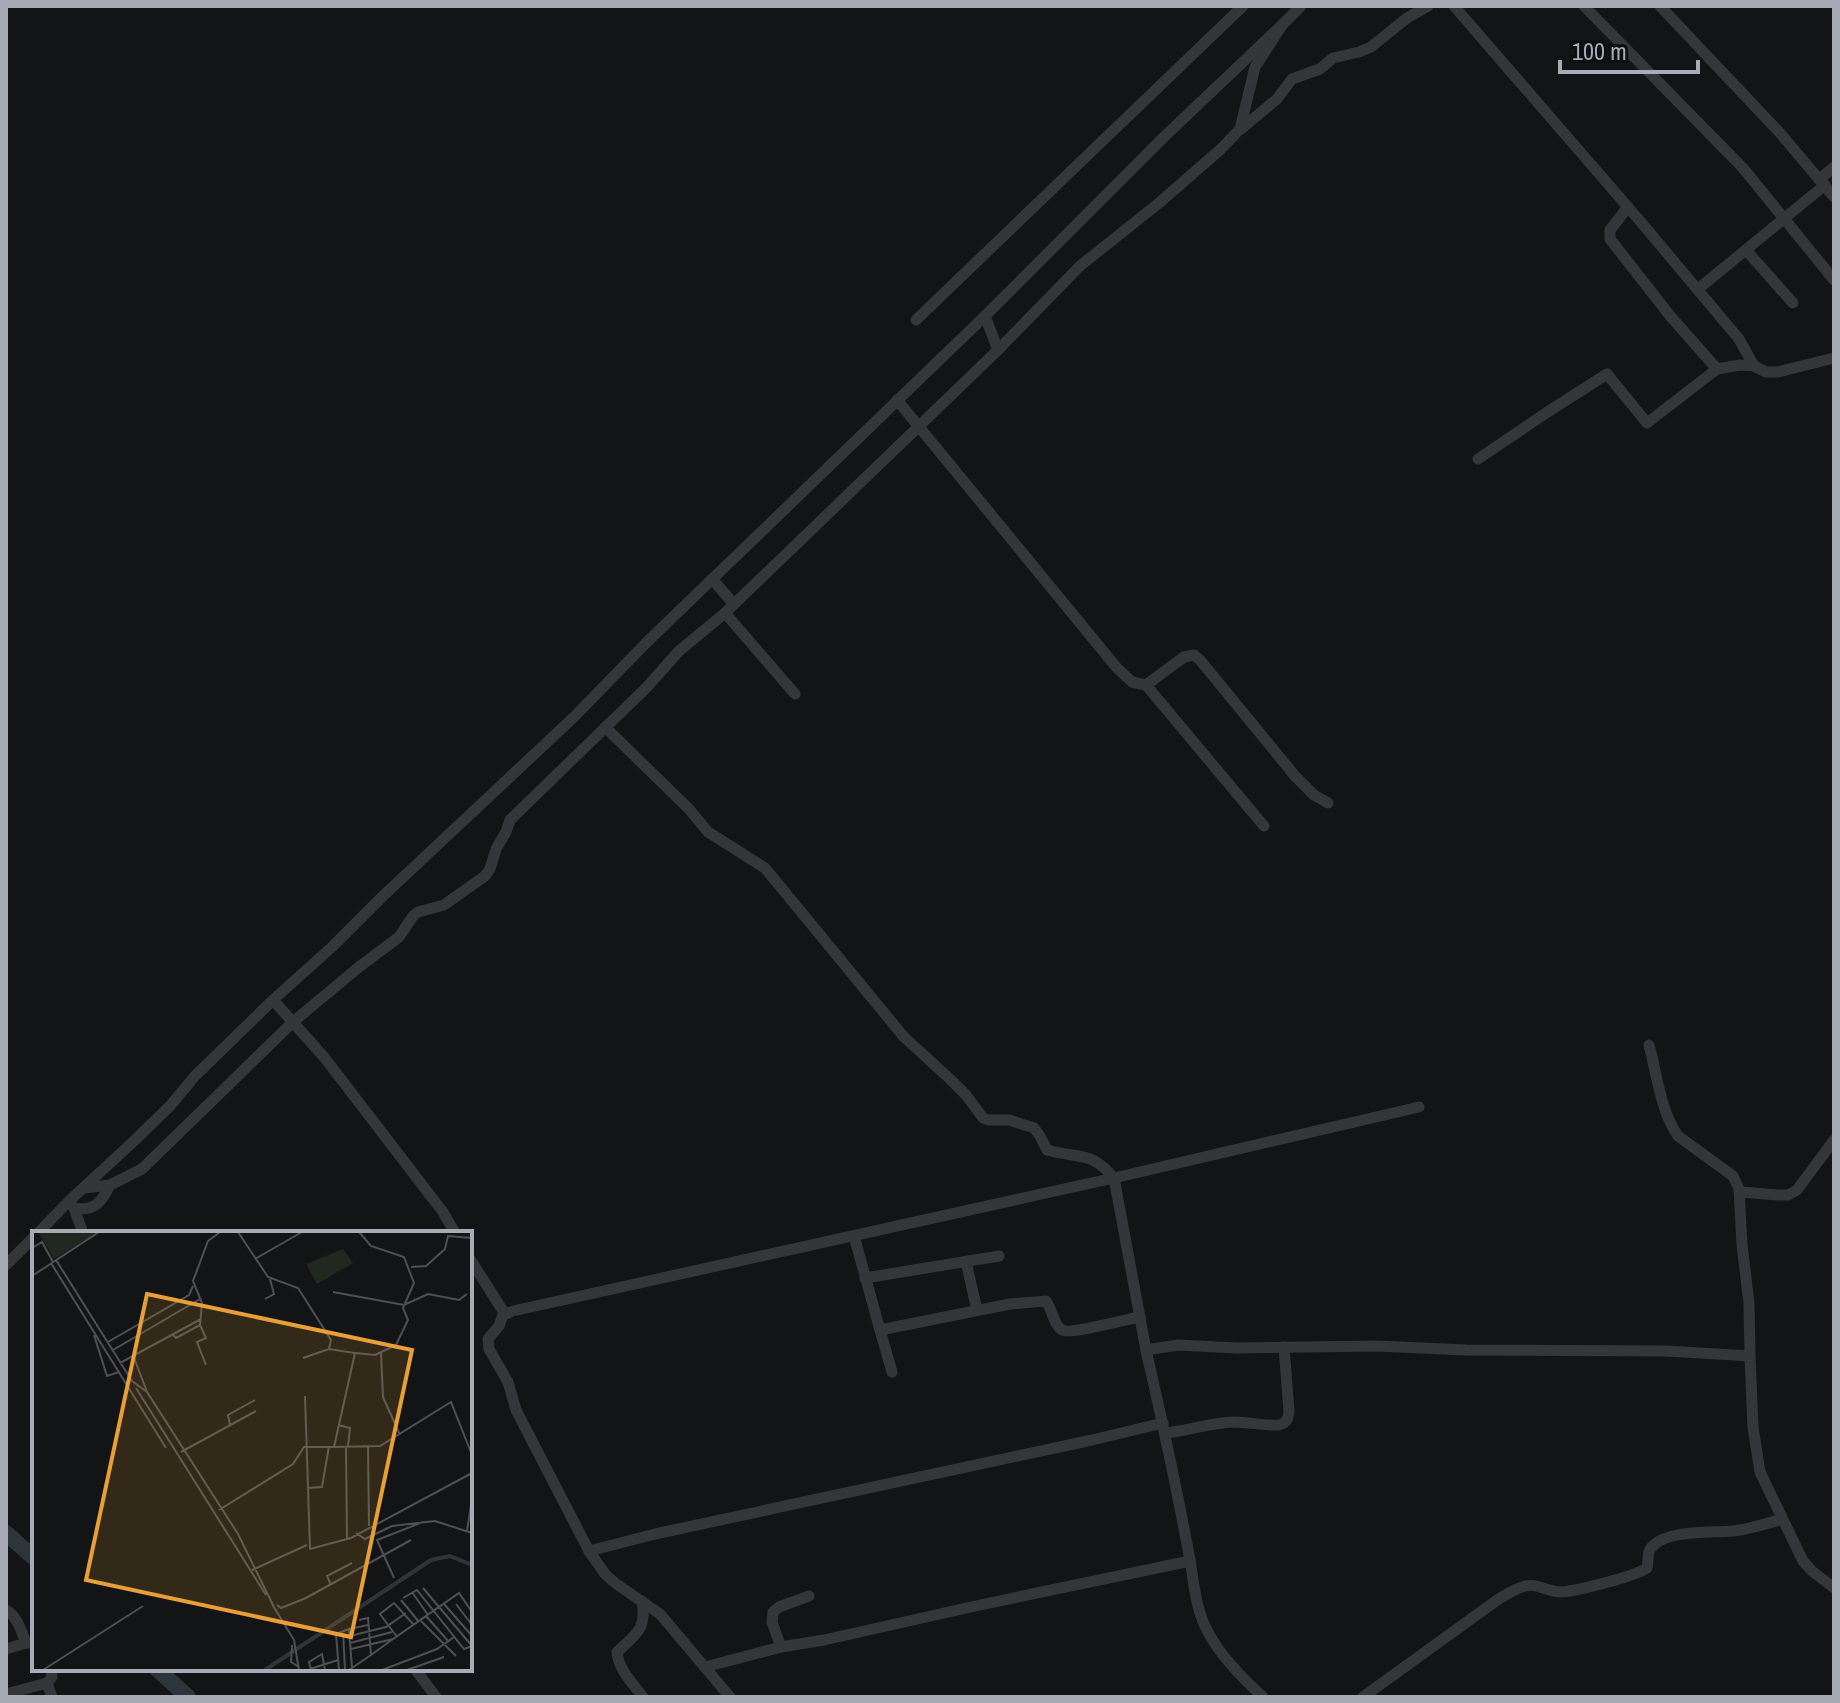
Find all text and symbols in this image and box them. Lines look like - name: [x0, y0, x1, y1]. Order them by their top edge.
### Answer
- scale bar: [1560, 24, 1698, 74]
- text: 100 m: [1572, 35, 1627, 67]
- inset map: [32, 1231, 472, 1671]

